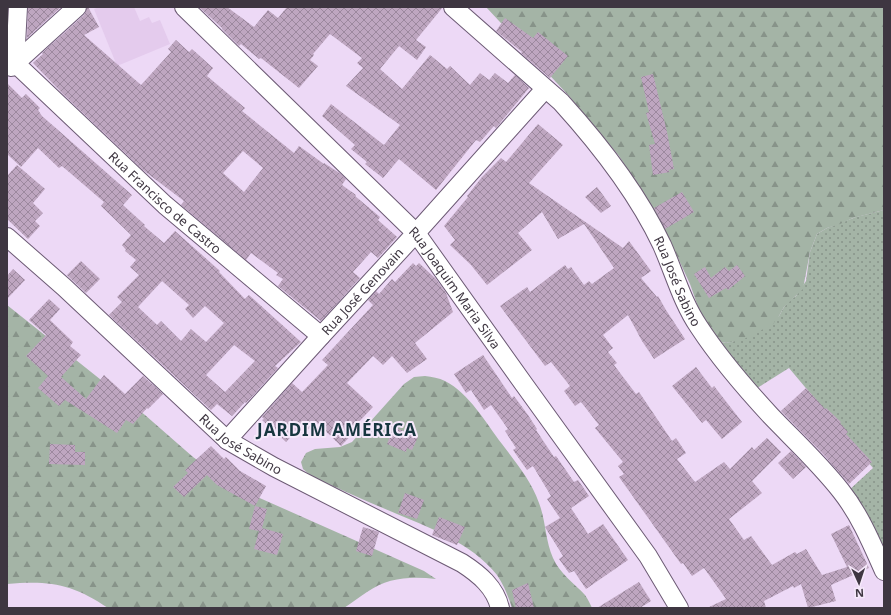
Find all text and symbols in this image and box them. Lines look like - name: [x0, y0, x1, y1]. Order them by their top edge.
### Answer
- street label: Rua Francisco de Castro: [105, 147, 225, 258]
- street label: Rua Joaquim Maria Silva: [405, 222, 505, 353]
- street label: Rua José Sabino: [650, 233, 705, 330]
- street label: Rua José Genovain: [317, 244, 407, 339]
- street label: Rua José Sabino: [195, 410, 285, 479]
- district label: JARDIM AMÉRICA: [255, 418, 417, 441]
- north arrow: [839, 563, 879, 603]
- text: N: [855, 586, 864, 601]

